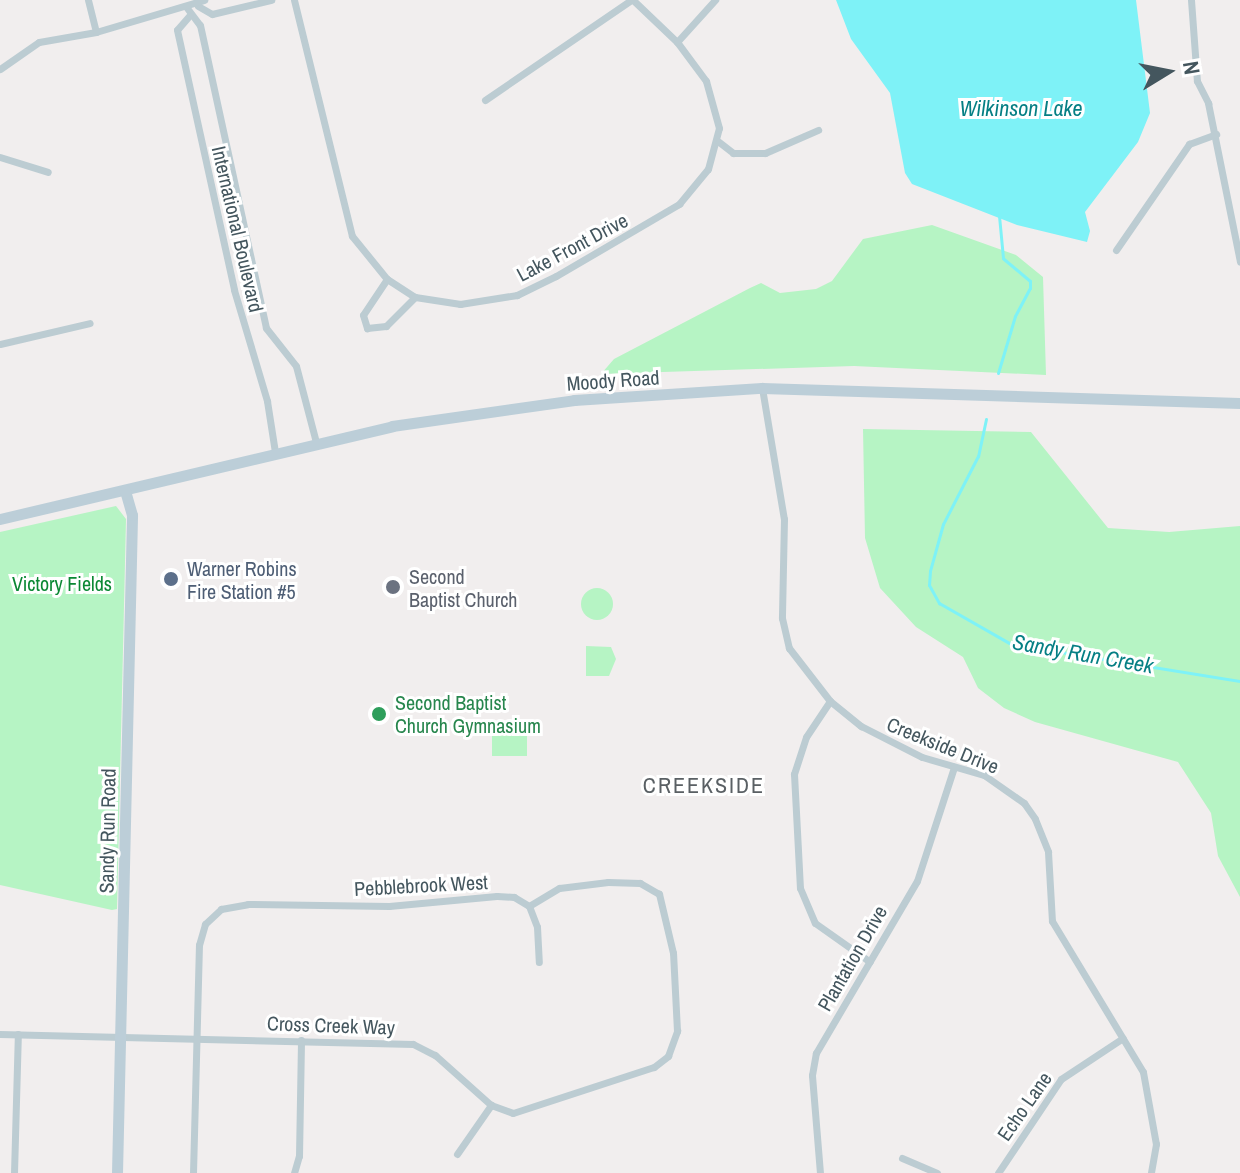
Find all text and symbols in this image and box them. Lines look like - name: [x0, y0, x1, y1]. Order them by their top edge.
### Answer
- north arrow: [1128, 32, 1208, 112]
- text: N: [1176, 59, 1208, 77]
- water label: Wilkinson Lake: [960, 96, 1082, 122]
- street label: International Boulevard: [207, 144, 269, 314]
- street label: Lake Front Drive: [512, 208, 632, 286]
- street label: Moody Road: [566, 365, 660, 395]
- place label: Warner Robins Fire Station #5: [187, 556, 297, 603]
- place label: Second Baptist Church: [409, 564, 517, 611]
- marker: Warner Robins Fire Station #5: [162, 570, 180, 588]
- park label: Victory Fields: [12, 571, 112, 595]
- marker: Second Baptist Church: [384, 578, 402, 596]
- water label: Sandy Run Creek: [1011, 629, 1155, 679]
- place label: Second Baptist Church Gymnasium: [395, 690, 541, 737]
- marker: Second Baptist Church Gymnasium: [370, 705, 388, 723]
- street label: Creekside Drive: [884, 712, 1002, 778]
- street label: Sandy Run Road: [94, 768, 120, 894]
- district label: CREEKSIDE: [643, 773, 765, 799]
- street label: Pebblebrook West: [354, 870, 488, 900]
- street label: Plantation Drive: [812, 901, 892, 1015]
- street label: Cross Creek Way: [267, 1011, 395, 1039]
- street label: Echo Lane: [992, 1067, 1056, 1145]

